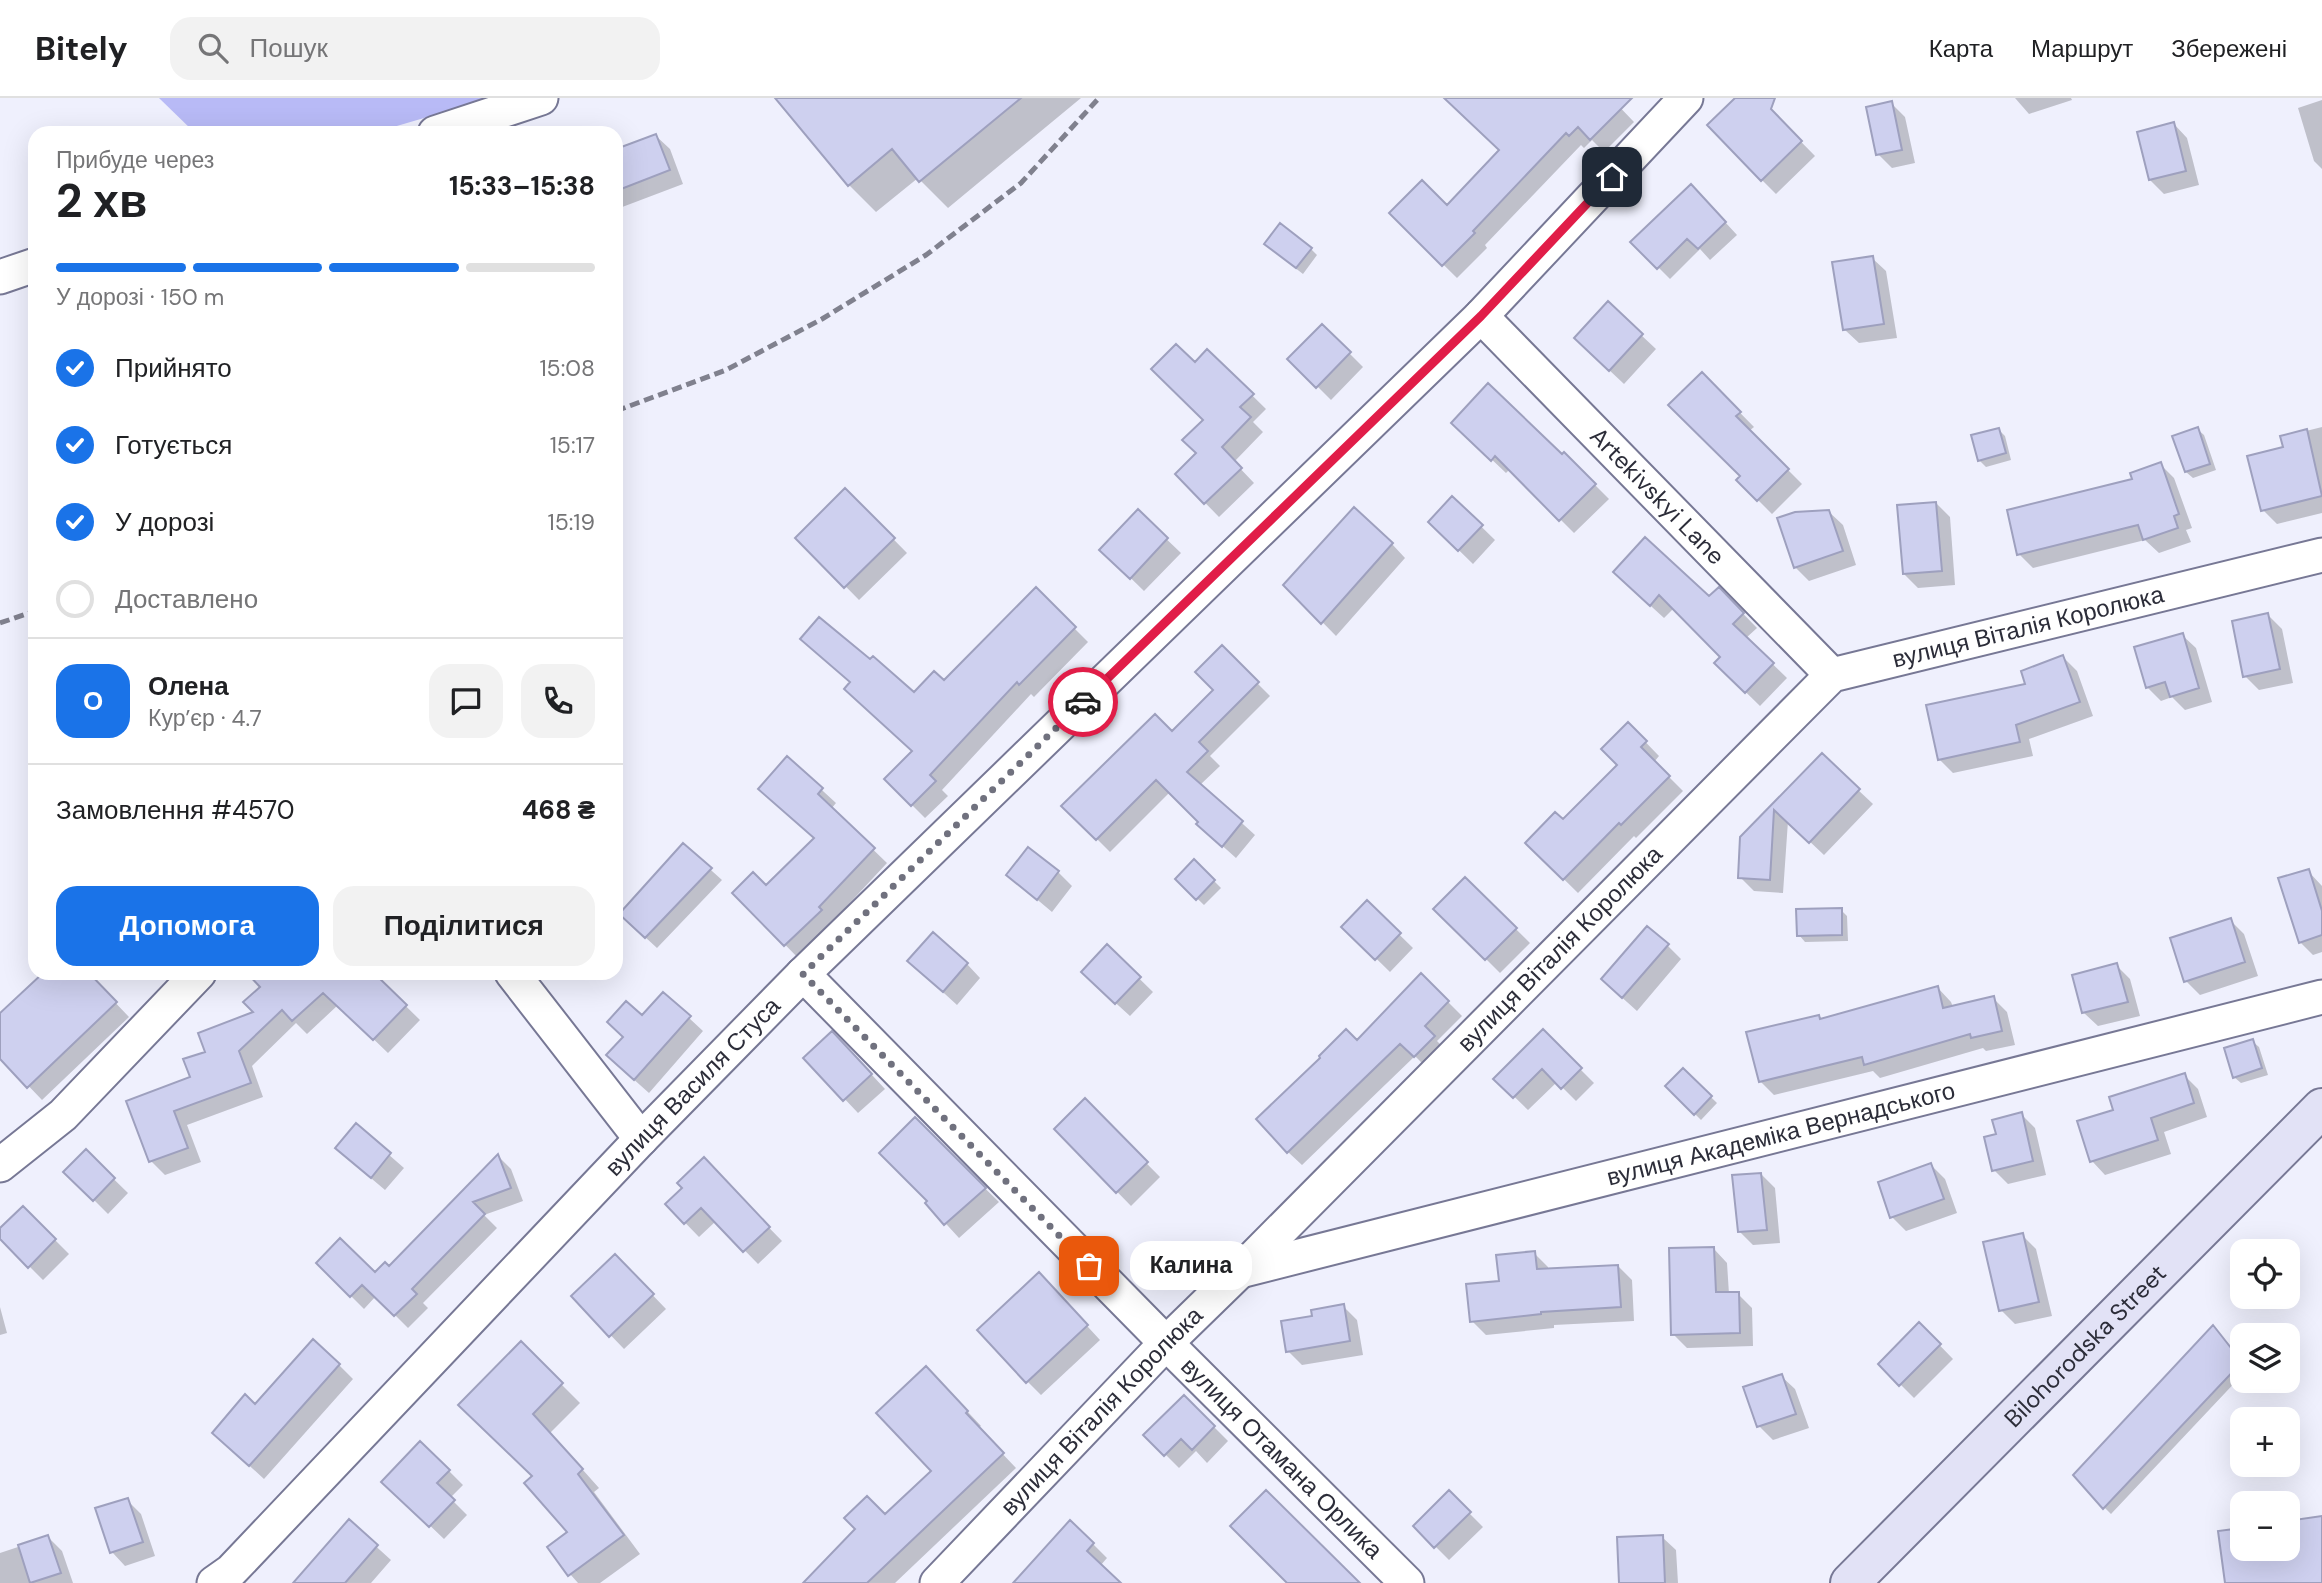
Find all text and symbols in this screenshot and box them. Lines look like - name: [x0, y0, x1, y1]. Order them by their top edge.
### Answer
- search box: [170, 17, 660, 80]
- text: Bitely: [35, 27, 128, 70]
- icon: search: [194, 29, 232, 67]
- text: Пошук: [250, 31, 328, 65]
- text: Карта: [1929, 33, 1993, 64]
- text: Маршрут: [2031, 33, 2133, 64]
- text: Збережені: [2171, 33, 2287, 64]
- text: Прибуде через: [56, 145, 214, 175]
- pin: [1582, 147, 1642, 207]
- icon: home: [1593, 158, 1631, 196]
- text: 15:33–15:38: [449, 169, 595, 203]
- text: 2 хв: [56, 171, 147, 231]
- text: У дорозі · 150 m: [56, 282, 224, 312]
- icon: check: [56, 349, 94, 387]
- text: Прийнято: [115, 351, 232, 385]
- text: 15:08: [539, 353, 595, 383]
- street label: Artekivskyi Lane: [1583, 421, 1732, 571]
- icon: check: [56, 426, 94, 464]
- text: Готується: [115, 428, 232, 462]
- text: 15:17: [550, 430, 595, 460]
- icon: check: [56, 503, 94, 541]
- text: У дорозі: [115, 505, 214, 539]
- text: 15:19: [548, 507, 595, 537]
- street label: вулиця Віталія Королюка: [1889, 578, 2168, 675]
- text: Доставлено: [115, 582, 258, 616]
- button: chat: [429, 664, 503, 738]
- button: phone: [521, 664, 595, 738]
- courier: [1048, 667, 1118, 737]
- text: Олена: [148, 669, 229, 703]
- icon: car: [1064, 683, 1102, 721]
- text: О: [83, 684, 103, 718]
- text: Кур’єр · 4.7: [148, 703, 262, 733]
- text: Замовлення #4570: [56, 793, 294, 827]
- text: 468 ₴: [522, 793, 595, 827]
- street label: вулиця Віталія Королюка: [1451, 838, 1669, 1058]
- button: Допомога: [56, 886, 319, 966]
- button: Поділитися: [333, 886, 595, 966]
- street label: вулиця Василя Стуса: [598, 990, 787, 1182]
- street label: вулиця Академіка Вернадського: [1603, 1075, 1958, 1193]
- pin: [1059, 1236, 1119, 1296]
- map controls: [2230, 1239, 2300, 1561]
- button: locate: [2230, 1239, 2300, 1309]
- callout: Калина: [1131, 1242, 1254, 1290]
- icon: bag: [1070, 1247, 1108, 1285]
- text: Калина: [1150, 1250, 1232, 1280]
- street label: Bilohorodska Street: [1998, 1258, 2173, 1434]
- street label: вулиця Віталія Королюка: [994, 1299, 1210, 1522]
- button: layers: [2230, 1323, 2300, 1393]
- street label: вулиця Отамана Орлика: [1174, 1351, 1390, 1566]
- button: +: [2230, 1407, 2300, 1477]
- button: −: [2230, 1491, 2300, 1561]

